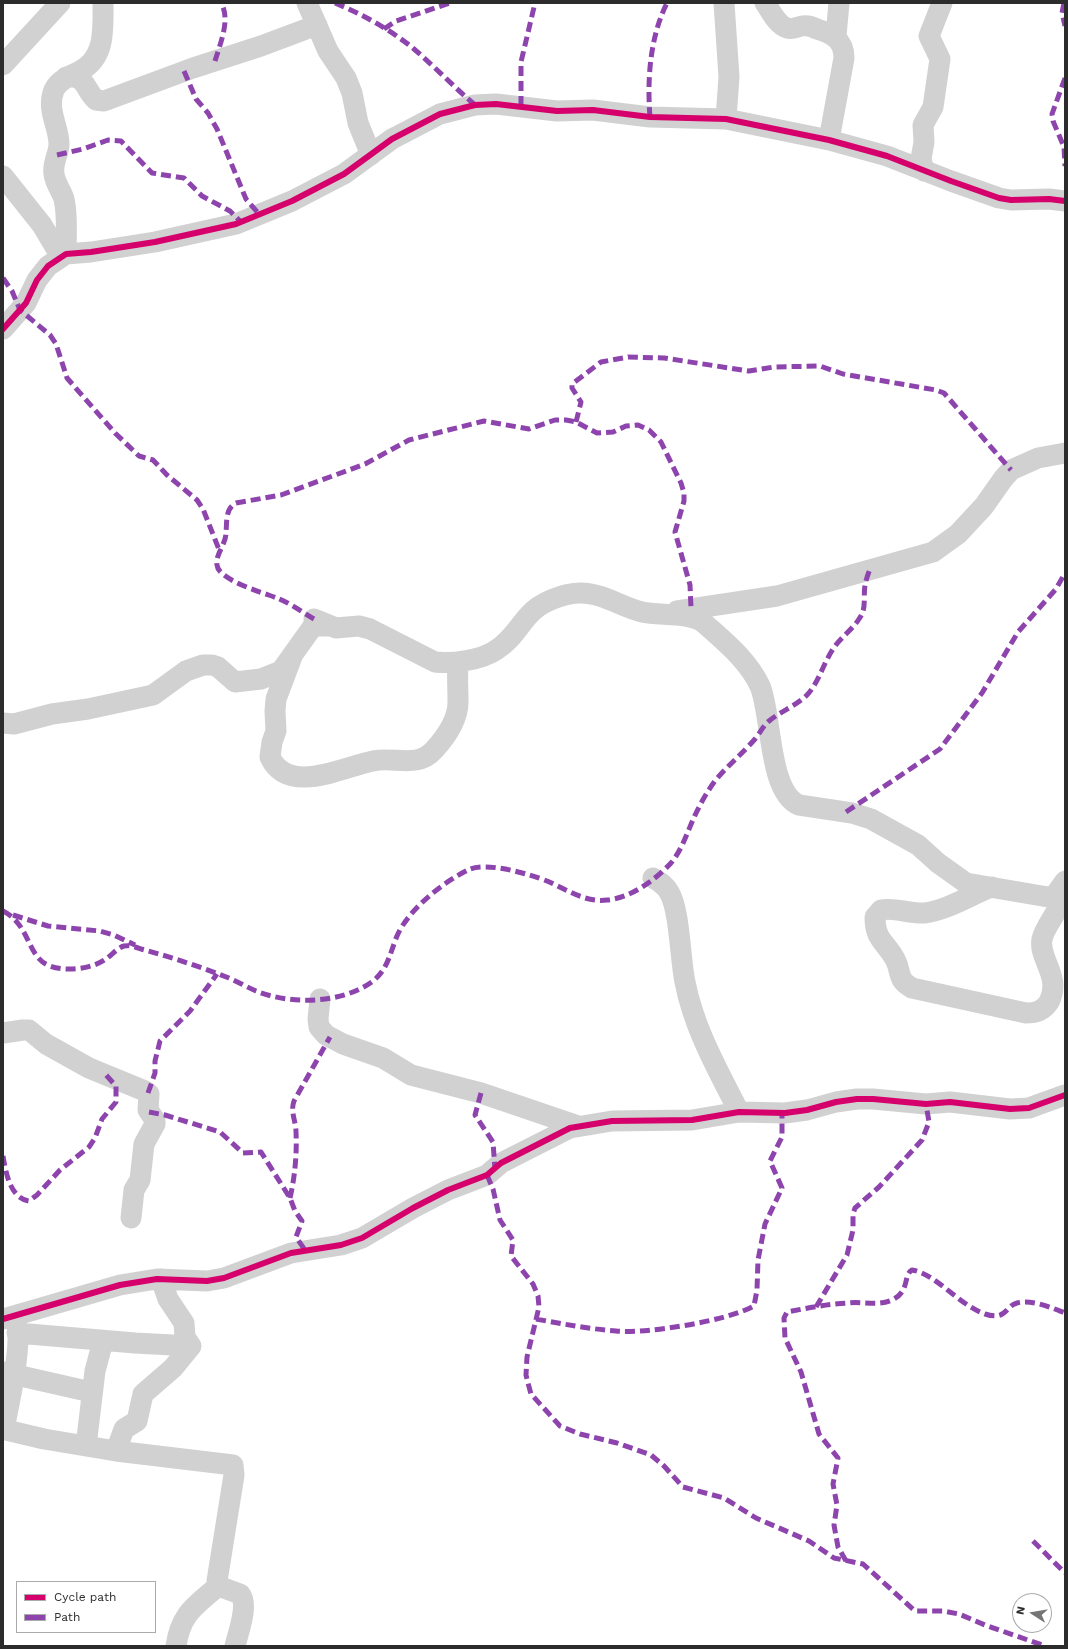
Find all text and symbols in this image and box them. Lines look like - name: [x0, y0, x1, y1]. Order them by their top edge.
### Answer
- legend: [16, 1581, 156, 1633]
- text: Cycle path: [54, 1590, 116, 1604]
- north arrow: [1012, 1593, 1052, 1633]
- text: N: [1014, 1605, 1028, 1616]
- text: Path: [54, 1610, 80, 1624]

